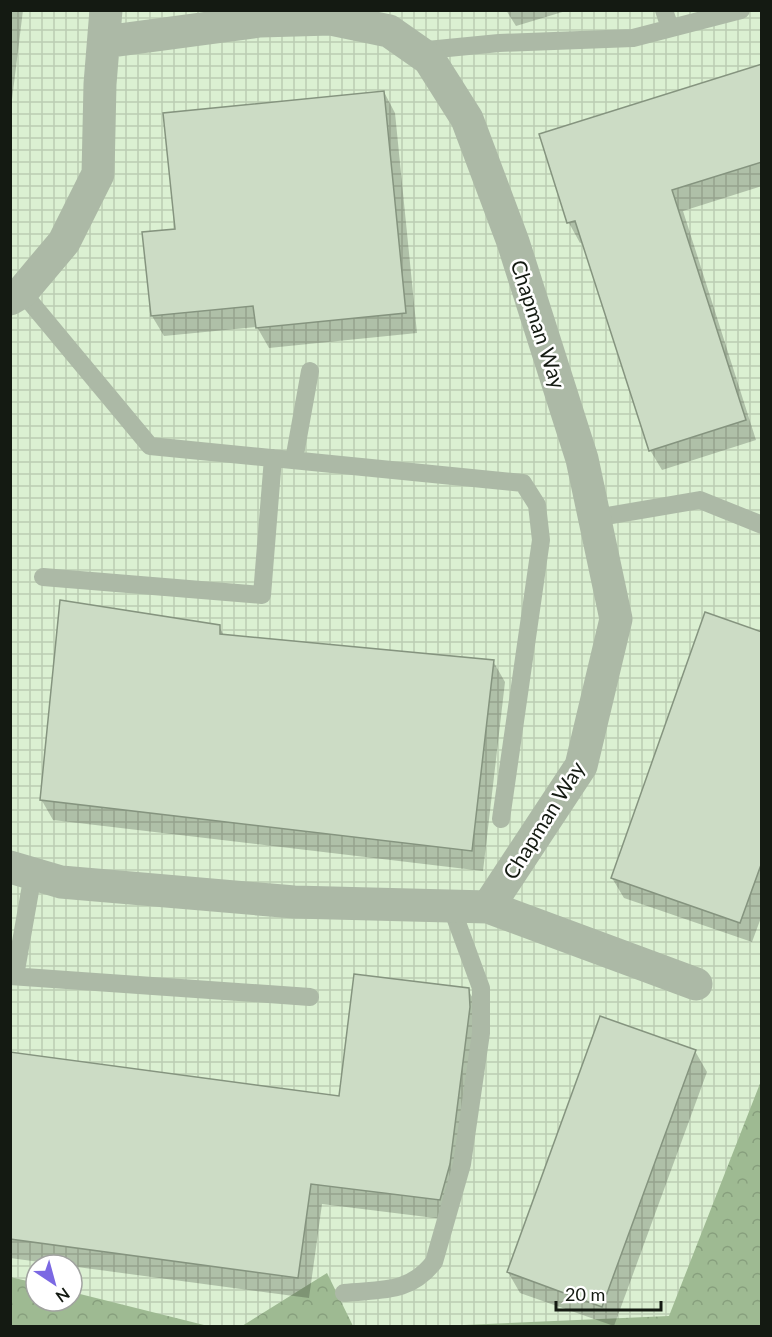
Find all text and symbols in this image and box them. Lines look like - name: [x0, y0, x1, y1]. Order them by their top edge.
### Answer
- street label: Chapman Way: [506, 256, 572, 392]
- street label: Chapman Way: [497, 756, 589, 883]
- north arrow: [24, 1253, 84, 1313]
- scale bar: [556, 1274, 661, 1312]
- text: 20 m: [565, 1283, 605, 1305]
- text: N: [53, 1284, 74, 1307]

